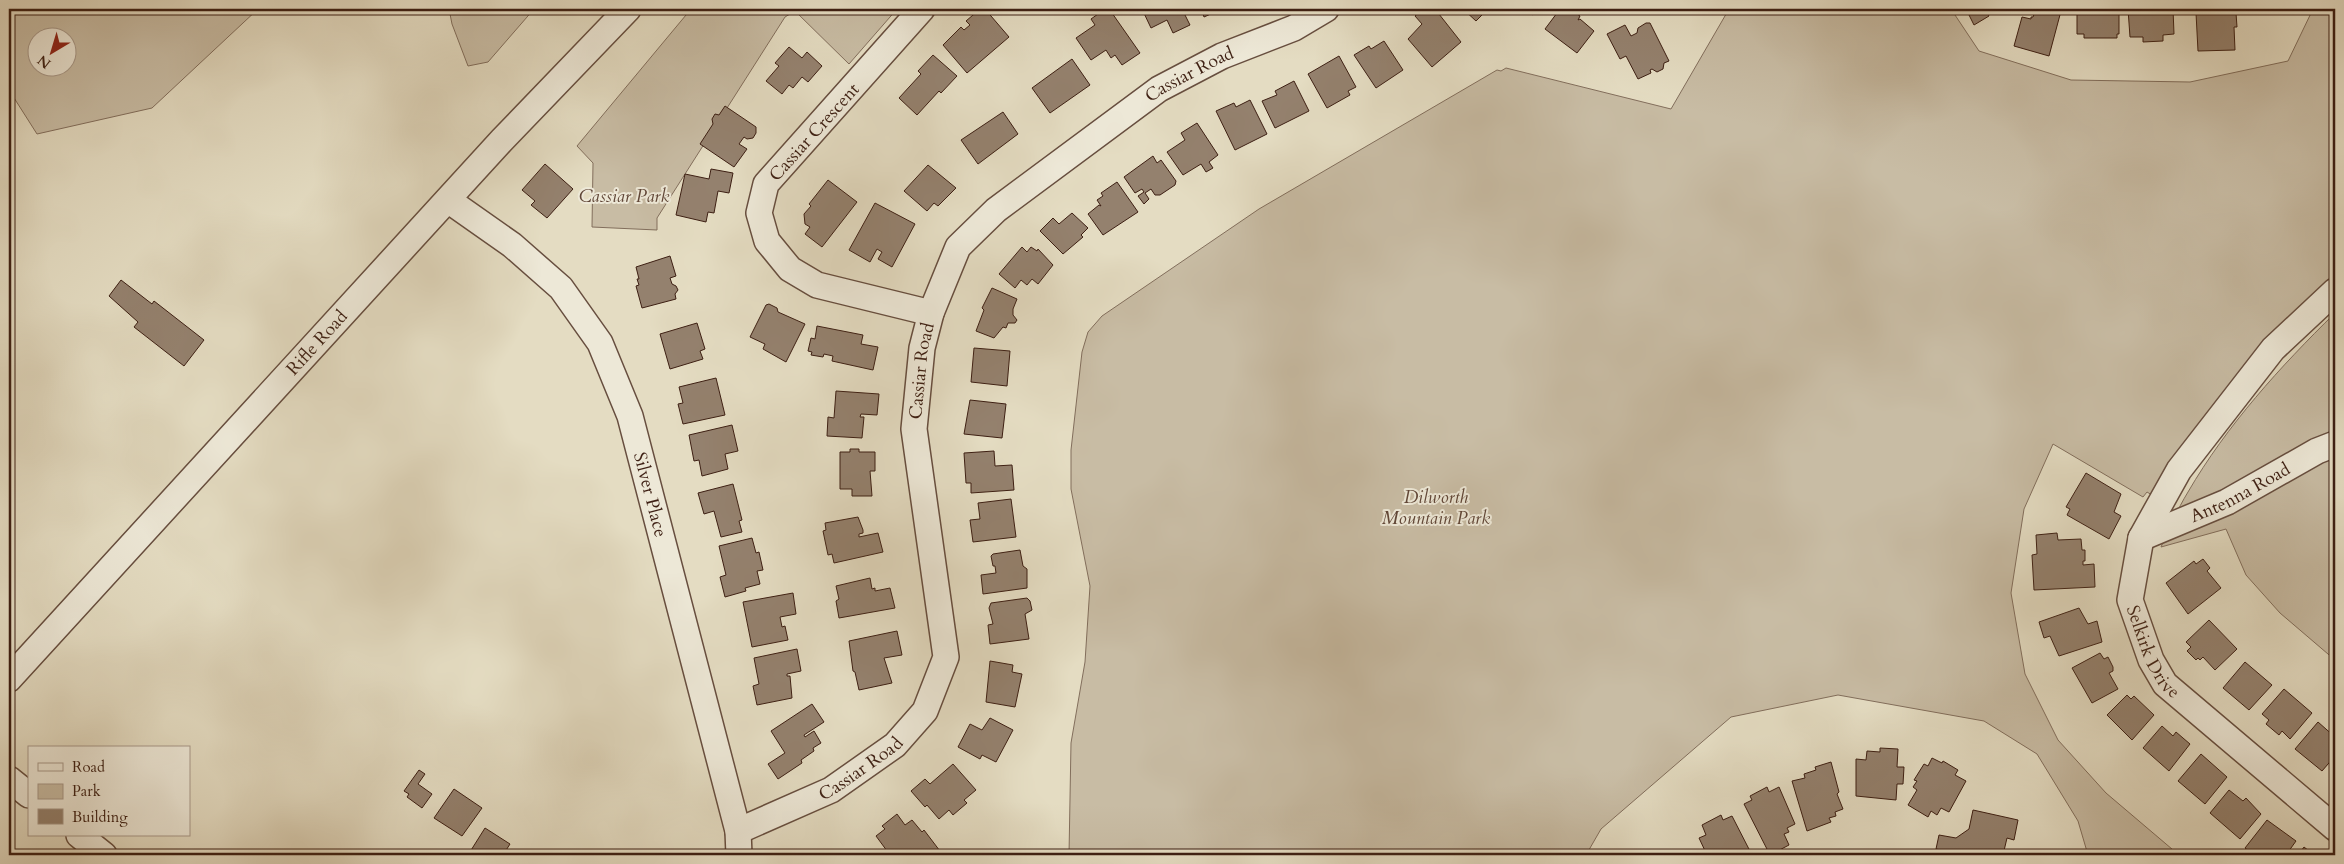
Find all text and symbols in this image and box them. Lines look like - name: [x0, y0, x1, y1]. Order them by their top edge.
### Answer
- north arrow: [28, 28, 78, 78]
- street label: Cassiar Road: [1140, 41, 1238, 108]
- text: N: [34, 51, 55, 73]
- street label: Cassiar Crescent: [763, 77, 866, 187]
- park label: Cassiar Park: [579, 184, 669, 209]
- street label: Rifle Road: [281, 304, 354, 381]
- street label: Cassiar Road: [903, 319, 941, 420]
- street label: Silver Place: [627, 450, 673, 540]
- street label: Antenna Road: [2186, 457, 2295, 529]
- park label: Dilworth Mountain Park: [1382, 485, 1490, 531]
- street label: Selkirk Drive: [2120, 602, 2185, 704]
- street label: Cassiar Road: [815, 732, 910, 807]
- legend: [28, 746, 190, 836]
- text: Road: [72, 757, 105, 777]
- text: Park: [72, 781, 101, 801]
- text: Building: [72, 807, 128, 827]

